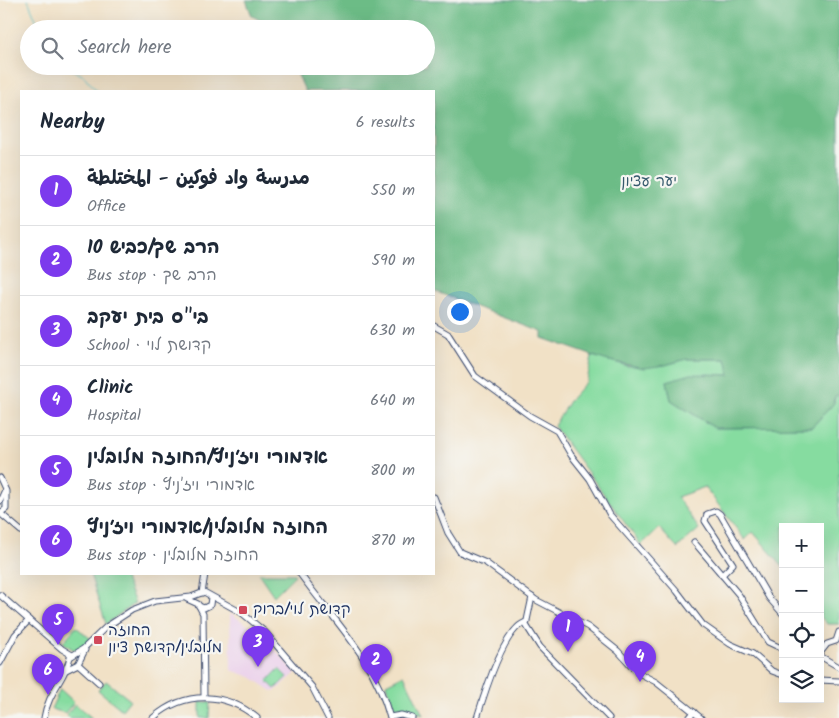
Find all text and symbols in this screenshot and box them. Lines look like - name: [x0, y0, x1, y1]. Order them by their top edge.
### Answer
- search box: [20, 20, 435, 75]
- text: Search here: [78, 33, 172, 63]
- icon: search: [38, 34, 66, 62]
- text: Nearby: [40, 106, 105, 139]
- text: 6 results: [356, 110, 415, 135]
- text: مدرسة واد فوكين - المختلطة: [87, 164, 310, 194]
- park label: יער עציון: [621, 170, 677, 194]
- text: 1: [54, 178, 58, 203]
- text: 550 m: [371, 178, 415, 203]
- text: Office: [87, 194, 126, 219]
- text: הרב שך/כביש 10: [87, 233, 220, 263]
- text: 2: [51, 248, 61, 273]
- text: 590 m: [371, 248, 415, 273]
- text: Bus stop · הרב שך: [87, 263, 217, 288]
- your location: [447, 299, 473, 325]
- text: בי"ס בית יעקב: [87, 303, 209, 333]
- text: 3: [52, 318, 60, 343]
- text: 630 m: [370, 318, 415, 343]
- text: School · קדושת לוי: [87, 333, 211, 358]
- text: Clinic: [87, 373, 133, 403]
- text: 4: [52, 388, 60, 413]
- text: 640 m: [370, 388, 415, 413]
- text: Hospital: [87, 403, 141, 428]
- text: אדמורי ויז׳ניץ/החוזה מלובלין: [87, 443, 328, 473]
- text: 5: [52, 458, 60, 483]
- text: 800 m: [370, 458, 415, 483]
- text: Bus stop · אדמורי ויז'ניץ: [87, 473, 255, 498]
- text: החוזה מלובלין/אדמורי ויז׳ניץ: [87, 513, 328, 543]
- map controls: [779, 523, 824, 703]
- button: +: [779, 523, 824, 568]
- text: 6: [52, 528, 60, 553]
- text: 870 m: [371, 528, 415, 553]
- text: Bus stop · החוזה מלובלין: [87, 543, 259, 568]
- button: −: [779, 568, 824, 613]
- place label: קדושת לוי/ברוק: [253, 598, 350, 622]
- pin: 5: [42, 604, 74, 645]
- marker: קדושת לוי/ברוק: [237, 604, 249, 616]
- pin: 1: [552, 611, 584, 652]
- button: locate: [779, 613, 824, 658]
- place label: החוזה מלובלין/קדושת ציון: [108, 619, 222, 660]
- pin: 3: [242, 626, 274, 667]
- marker: החוזה מלובלין/קדושת ציון: [92, 634, 104, 646]
- pin: 4: [624, 641, 656, 682]
- pin: 2: [360, 644, 392, 685]
- pin: 6: [32, 654, 64, 695]
- button: layers: [779, 658, 824, 703]

